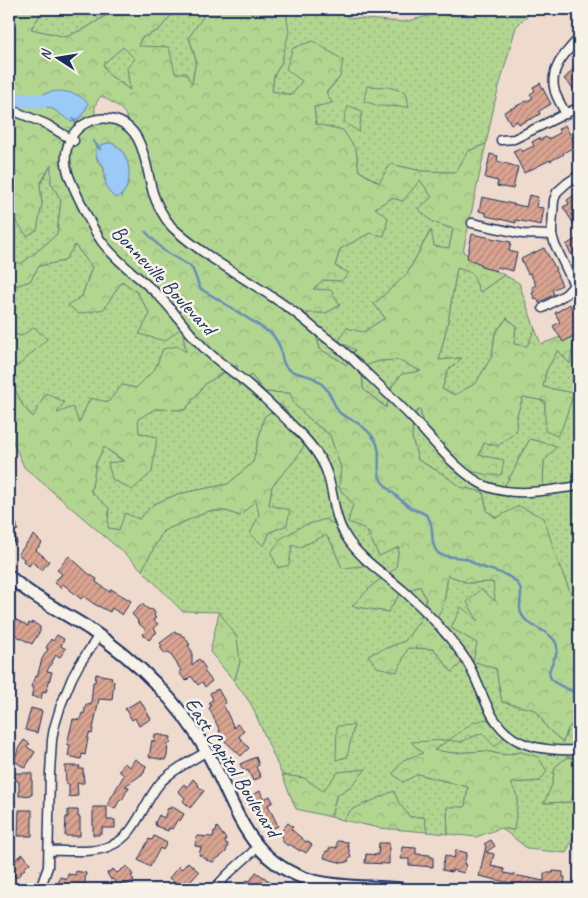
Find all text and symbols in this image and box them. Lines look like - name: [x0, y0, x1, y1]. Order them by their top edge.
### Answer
- north arrow: [32, 32, 82, 82]
- text: N: [37, 47, 55, 61]
- street label: Bonneville Boulevard: [106, 219, 224, 343]
- street label: East Capitol Boulevard: [179, 692, 288, 844]

